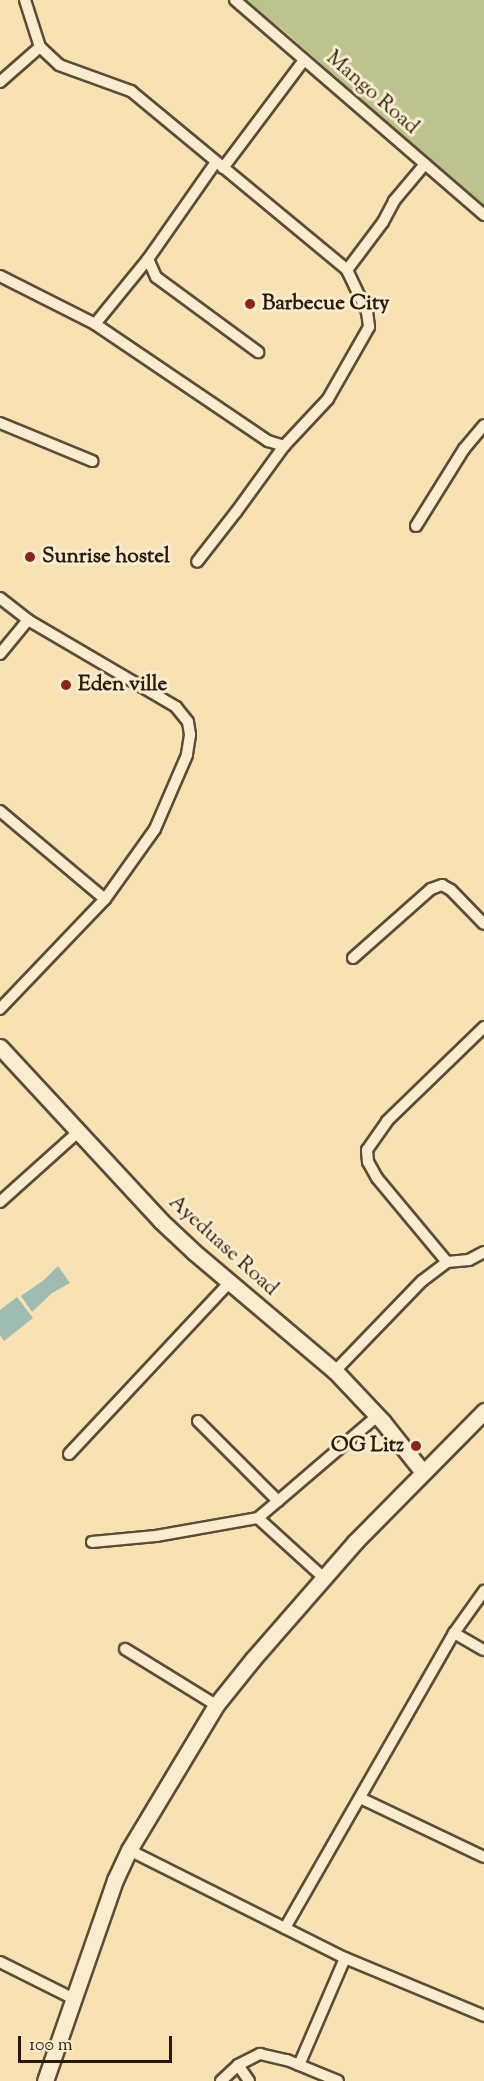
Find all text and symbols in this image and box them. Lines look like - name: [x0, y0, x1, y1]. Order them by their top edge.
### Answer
- street label: Mango Road: [321, 46, 423, 140]
- place label: Barbecue City: [262, 291, 390, 317]
- marker: Barbecue City: [243, 297, 257, 311]
- place label: Sunrise hostel: [42, 544, 170, 570]
- marker: Sunrise hostel: [23, 550, 37, 564]
- place label: Eden ville: [78, 672, 167, 698]
- marker: Eden ville: [59, 678, 73, 692]
- street label: Ayeduase Road: [163, 1190, 283, 1302]
- place label: OG Litz: [331, 1433, 404, 1459]
- marker: OG Litz: [409, 1439, 423, 1453]
- scale bar: [21, 2024, 176, 2062]
- text: 100 m: [29, 2033, 73, 2059]

